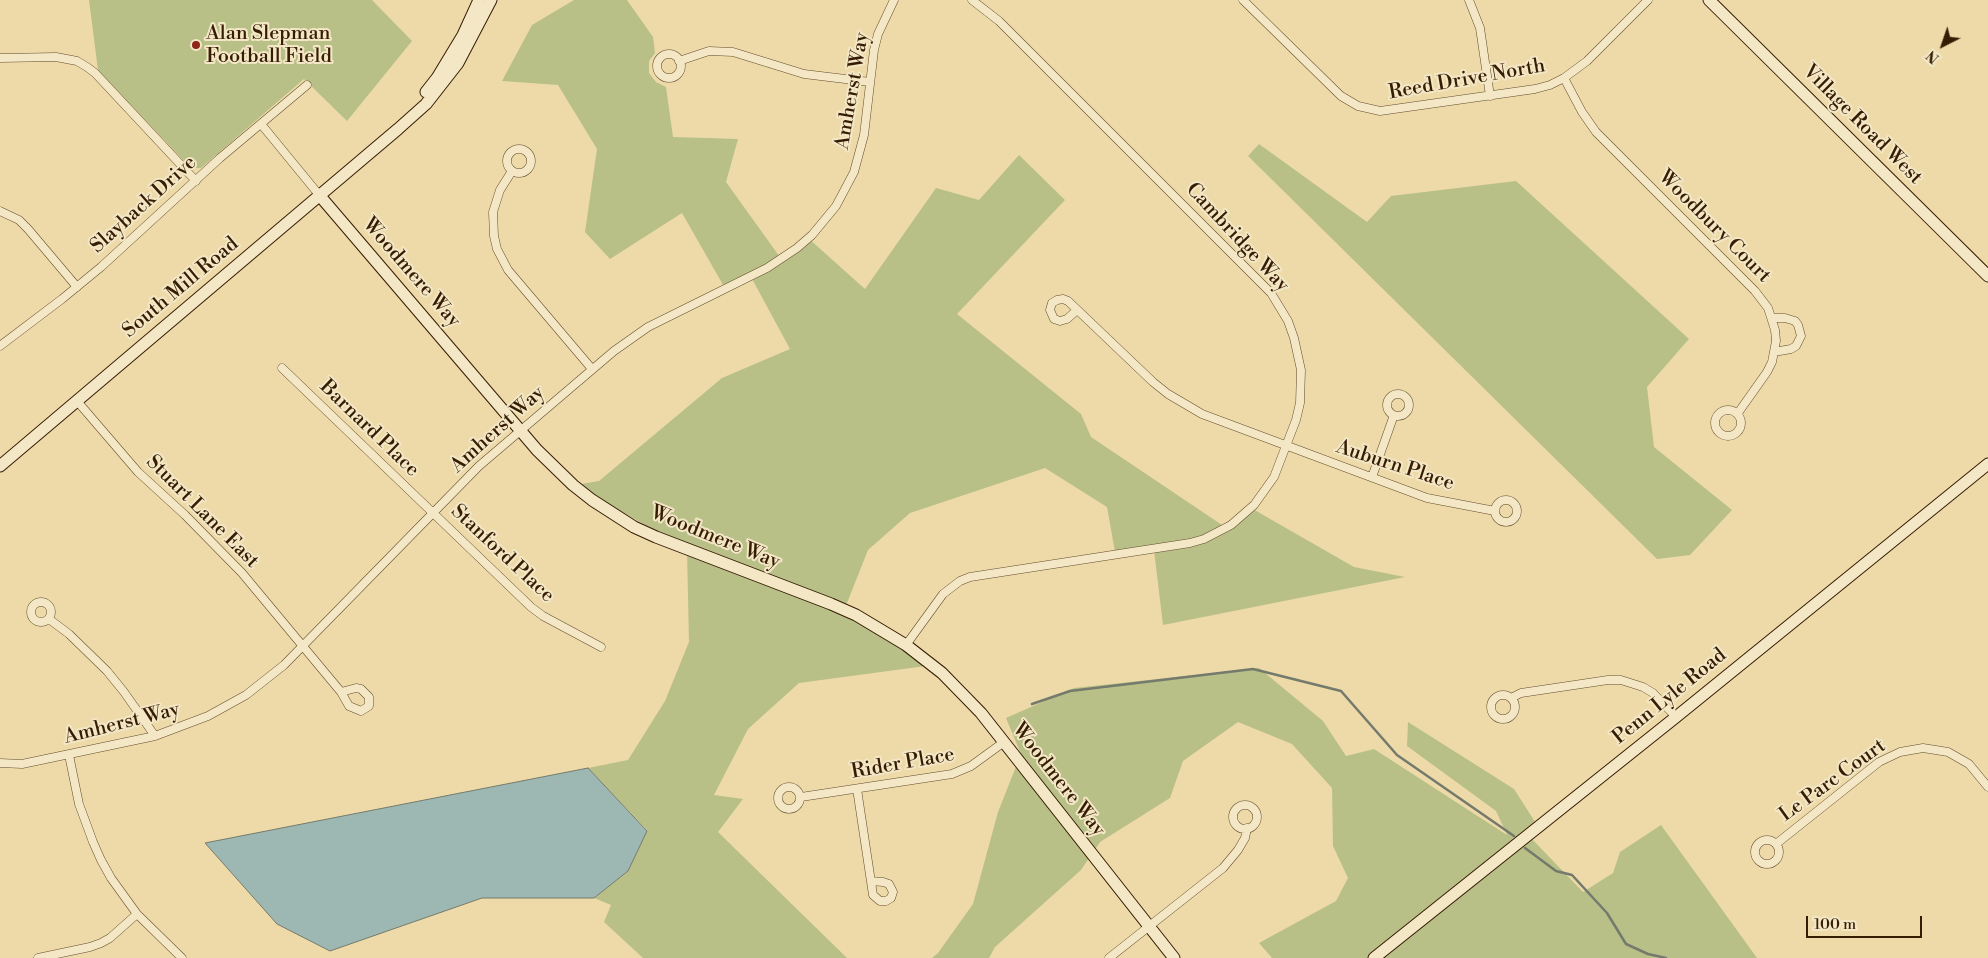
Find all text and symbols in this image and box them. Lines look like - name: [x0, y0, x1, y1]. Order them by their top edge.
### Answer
- north arrow: [1918, 20, 1968, 70]
- place label: Alan Slepman Football Field: [206, 22, 332, 69]
- street label: Amherst Way: [831, 31, 875, 151]
- marker: Alan Slepman Football Field: [190, 39, 202, 51]
- text: N: [1923, 46, 1943, 67]
- street label: Reed Drive North: [1387, 54, 1547, 106]
- street label: Village Road West: [1797, 60, 1927, 190]
- street label: Slayback Drive: [86, 151, 202, 259]
- street label: Woodbury Court: [1653, 166, 1775, 288]
- street label: Cambridge Way: [1180, 178, 1294, 298]
- street label: Woodmere Way: [357, 213, 465, 333]
- street label: South Mill Road: [118, 232, 244, 344]
- street label: Barnard Place: [314, 376, 424, 482]
- street label: Amherst Way: [446, 381, 550, 479]
- street label: Auburn Place: [1333, 436, 1457, 496]
- street label: Stuart Lane East: [141, 451, 263, 573]
- street label: Stanford Place: [445, 500, 559, 608]
- street label: Woodmere Way: [647, 501, 783, 575]
- street label: Penn Lyle Road: [1608, 644, 1732, 750]
- street label: Amherst Way: [62, 698, 182, 750]
- street label: Woodmere Way: [1006, 718, 1110, 842]
- street label: Le Parc Court: [1775, 734, 1891, 828]
- street label: Rider Place: [849, 743, 957, 785]
- scale bar: [1808, 906, 1924, 938]
- text: 100 m: [1814, 915, 1856, 934]

